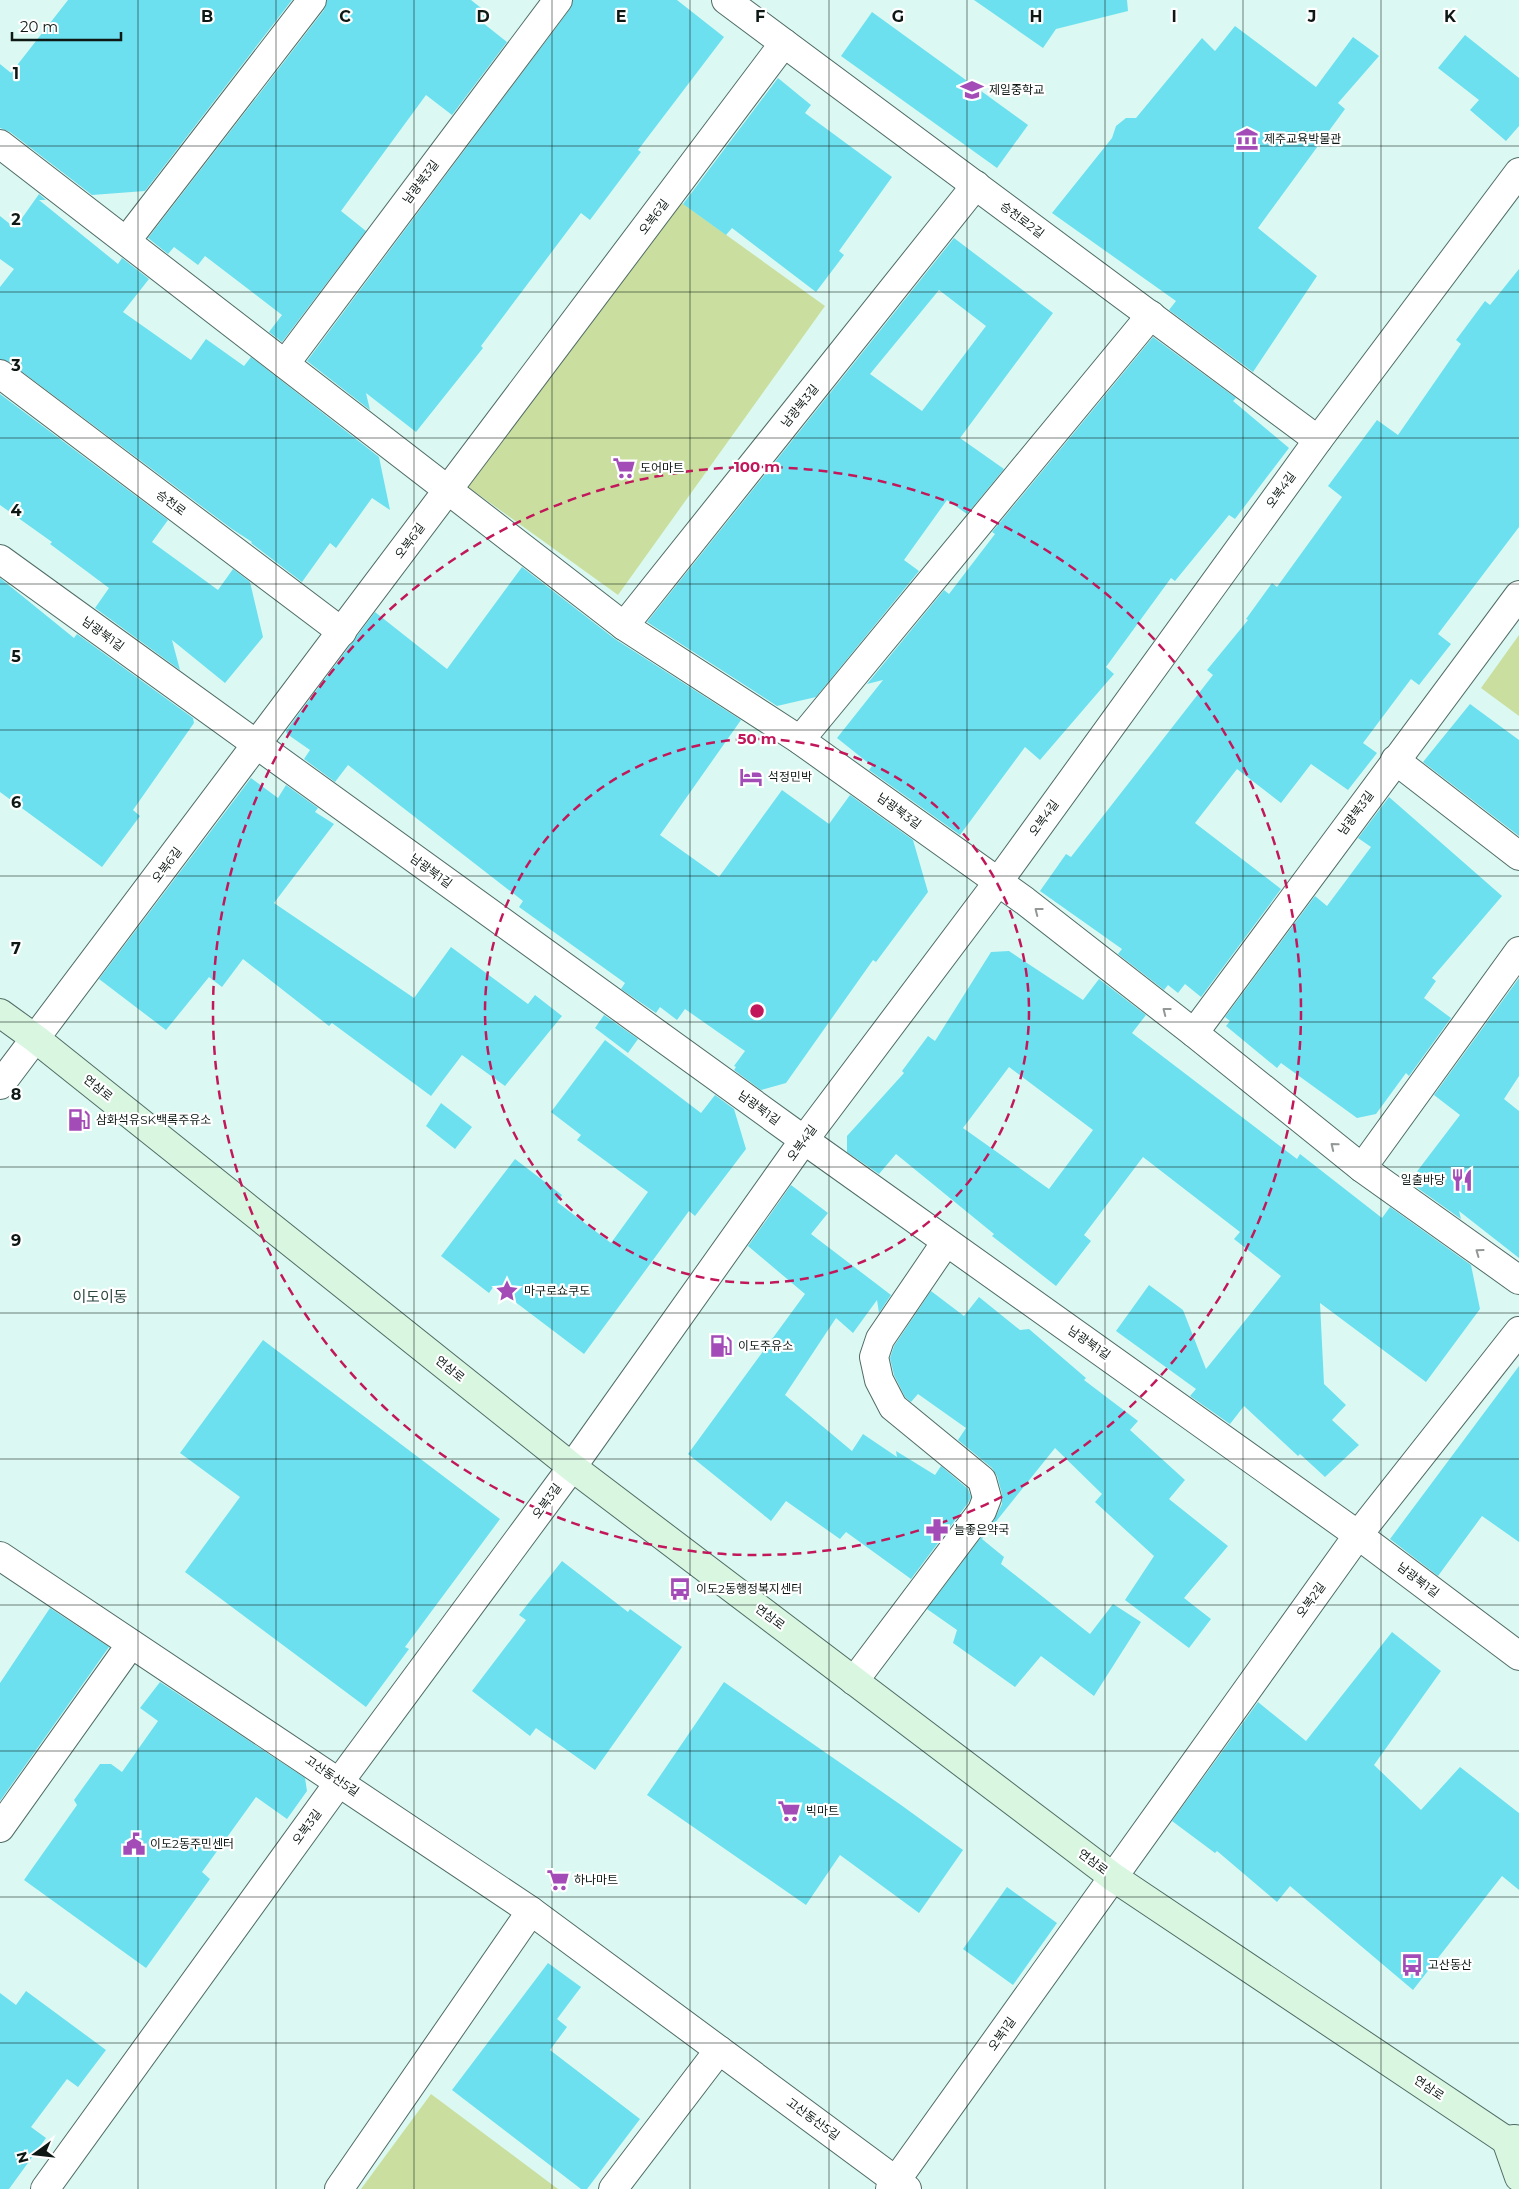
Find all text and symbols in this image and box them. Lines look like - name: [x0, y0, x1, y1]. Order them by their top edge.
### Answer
- text: B: [201, 7, 213, 26]
- text: C: [339, 7, 351, 26]
- text: D: [476, 7, 490, 26]
- text: E: [616, 7, 626, 26]
- text: F: [755, 7, 765, 26]
- text: G: [892, 7, 904, 26]
- text: H: [1030, 7, 1042, 26]
- text: I: [1171, 7, 1177, 26]
- text: J: [1307, 7, 1316, 26]
- text: K: [1444, 7, 1457, 26]
- scale bar: [12, 10, 121, 42]
- text: 20 m: [20, 17, 58, 36]
- text: 1: [13, 64, 19, 83]
- school or university icon: 제일중학교: [959, 77, 985, 103]
- place label: 제일중학교: [989, 82, 1044, 97]
- museum icon: 제주교육박물관: [1234, 126, 1260, 152]
- place label: 제주교육박물관: [1264, 131, 1341, 146]
- street label: 남광북3길: [399, 157, 442, 207]
- street label: 오복6길: [635, 196, 672, 237]
- street label: 승천로2길: [997, 198, 1047, 241]
- text: 2: [11, 210, 21, 229]
- text: 3: [10, 356, 21, 375]
- street label: 남광북3길: [778, 381, 821, 430]
- supermarket icon: 도어마트: [611, 455, 637, 481]
- text: 100 m: [734, 457, 780, 476]
- place label: 도어마트: [640, 460, 684, 475]
- street label: 오복4길: [1262, 469, 1299, 511]
- street label: 승천로: [154, 487, 189, 519]
- text: 4: [10, 501, 22, 520]
- street label: 오복6길: [391, 520, 428, 561]
- street label: 남광북1길: [79, 613, 127, 654]
- text: 5: [11, 647, 21, 666]
- text: 50 m: [737, 729, 777, 748]
- hotel icon: 석정민박: [738, 764, 764, 790]
- place label: 석정민박: [768, 769, 812, 784]
- street label: 남광북3길: [1335, 788, 1377, 838]
- street label: 남광북3길: [874, 790, 924, 832]
- text: 6: [11, 793, 21, 812]
- street label: 오복4길: [1025, 797, 1062, 839]
- street label: 오복6길: [148, 844, 185, 885]
- street label: 남광북1길: [407, 850, 455, 891]
- one-way arrow: [1035, 909, 1044, 917]
- text: 7: [11, 939, 21, 958]
- centre of rings: [748, 1002, 766, 1020]
- one-way arrow: [1163, 1009, 1172, 1017]
- street label: 연삼로: [81, 1071, 116, 1104]
- text: 8: [11, 1085, 21, 1104]
- street label: 남광북1길: [735, 1087, 783, 1128]
- fuel station icon: 삼화석유SK백록주유소: [66, 1107, 92, 1133]
- place label: 삼화석유SK백록주유소: [96, 1112, 211, 1127]
- street label: 오복4길: [783, 1122, 820, 1164]
- one-way arrow: [1331, 1143, 1340, 1151]
- restaurant icon: 일출바당: [1449, 1167, 1475, 1193]
- place label: 일출바당: [1401, 1172, 1445, 1187]
- text: 9: [11, 1231, 21, 1250]
- one-way arrow: [1475, 1249, 1485, 1258]
- place icon: 마구로쇼쿠도: [494, 1278, 520, 1304]
- place label: 마구로쇼쿠도: [524, 1283, 590, 1298]
- district label: 이도이동: [72, 1287, 128, 1306]
- street label: 남광북1길: [1065, 1323, 1113, 1363]
- fuel station icon: 이도주유소: [708, 1333, 734, 1359]
- place label: 이도주유소: [738, 1338, 793, 1353]
- street label: 연삼로: [433, 1352, 468, 1385]
- street label: 오복3길: [529, 1480, 564, 1521]
- pharmacy icon: 늘좋은약국: [924, 1517, 950, 1543]
- place label: 늘좋은약국: [954, 1522, 1009, 1537]
- street label: 남광북1길: [1394, 1559, 1442, 1600]
- bus stop icon: 이도2동행정복지센터: [667, 1576, 693, 1602]
- street label: 오복2길: [1293, 1579, 1328, 1620]
- place label: 이도2동행정복지센터: [696, 1581, 802, 1596]
- street label: 연삼로: [753, 1601, 788, 1633]
- street label: 고산동산5길: [302, 1752, 362, 1799]
- supermarket icon: 빅마트: [776, 1798, 802, 1824]
- place label: 빅마트: [806, 1803, 839, 1818]
- street label: 오복3길: [289, 1806, 324, 1847]
- public building icon: 이도2동주민센터: [121, 1831, 147, 1857]
- place label: 이도2동주민센터: [150, 1836, 234, 1851]
- street label: 연삼로: [1076, 1846, 1111, 1878]
- supermarket icon: 하나마트: [545, 1867, 571, 1893]
- place label: 하나마트: [574, 1872, 618, 1887]
- bus stop icon: 고산동산: [1399, 1952, 1425, 1978]
- place label: 고산동산: [1428, 1957, 1472, 1972]
- street label: 오복1길: [985, 2014, 1018, 2053]
- street label: 연삼로: [1411, 2072, 1447, 2103]
- street label: 고산동산5길: [784, 2094, 843, 2143]
- north arrow: [10, 2129, 60, 2179]
- text: N: [12, 2150, 33, 2165]

